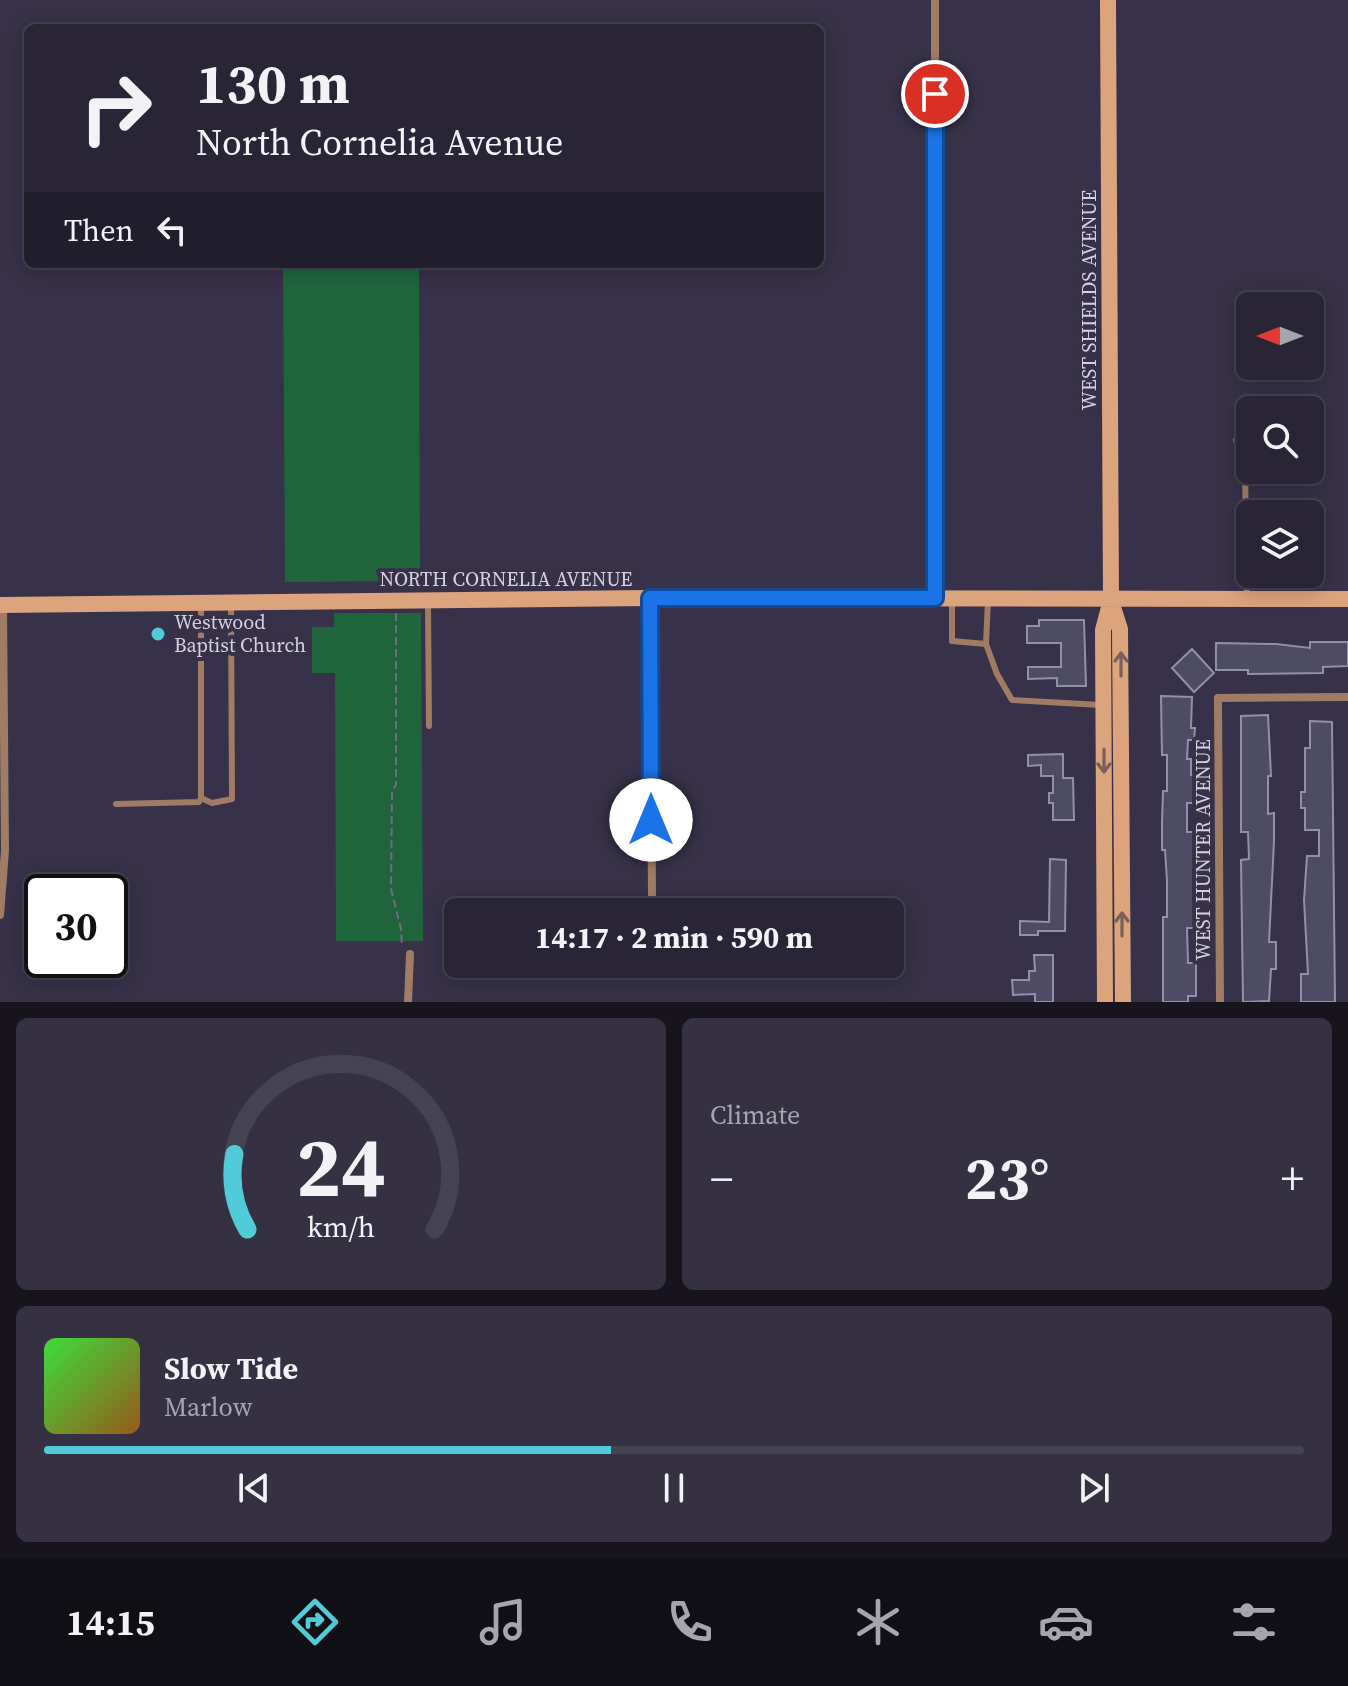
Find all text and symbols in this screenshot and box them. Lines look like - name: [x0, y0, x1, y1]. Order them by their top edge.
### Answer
- text: 130 m: [196, 45, 350, 122]
- icon: right: [64, 56, 168, 160]
- pin: [901, 60, 969, 128]
- icon: arrive: [913, 72, 957, 116]
- text: North Cornelia Avenue: [196, 118, 563, 167]
- street label: WEST SHIELDS AVENUE: [1075, 190, 1103, 410]
- icon: left: [150, 208, 194, 252]
- text: Then: [64, 210, 134, 251]
- north arrow: [1236, 292, 1324, 380]
- map controls: [1236, 292, 1324, 588]
- button: search: [1236, 396, 1324, 484]
- button: layers: [1236, 500, 1324, 588]
- street label: NORTH CORNELIA AVENUE: [380, 565, 632, 593]
- place label: Westwood Baptist Church: [174, 608, 306, 659]
- marker: Westwood Baptist Church: [149, 625, 167, 643]
- one-way arrow: [1113, 651, 1129, 678]
- street label: WEST HUNTER AVENUE: [1189, 739, 1217, 961]
- one-way arrow: [1096, 747, 1112, 774]
- position arrow: [609, 778, 693, 862]
- speed limit sign: 30: [24, 874, 128, 978]
- one-way arrow: [1114, 911, 1130, 938]
- text: 14:17 · 2 min · 590 m: [535, 917, 813, 958]
- text: Climate: [710, 1097, 800, 1133]
- text: 24: [296, 1110, 386, 1224]
- text: 23°: [965, 1137, 1049, 1219]
- text: −: [710, 1148, 733, 1209]
- text: +: [1281, 1148, 1304, 1209]
- text: km/h: [307, 1207, 375, 1247]
- text: Slow Tide: [164, 1348, 298, 1389]
- text: Marlow: [164, 1389, 253, 1425]
- icon: previous: [232, 1466, 276, 1510]
- icon: pause: [652, 1466, 696, 1510]
- icon: next: [1072, 1466, 1116, 1510]
- icon: directions: [287, 1594, 343, 1650]
- icon: music: [475, 1594, 531, 1650]
- icon: phone: [662, 1594, 718, 1650]
- icon: climate: [850, 1594, 906, 1650]
- icon: car: [1038, 1594, 1094, 1650]
- icon: filters: [1226, 1594, 1282, 1650]
- text: 14:15: [66, 1598, 155, 1647]

